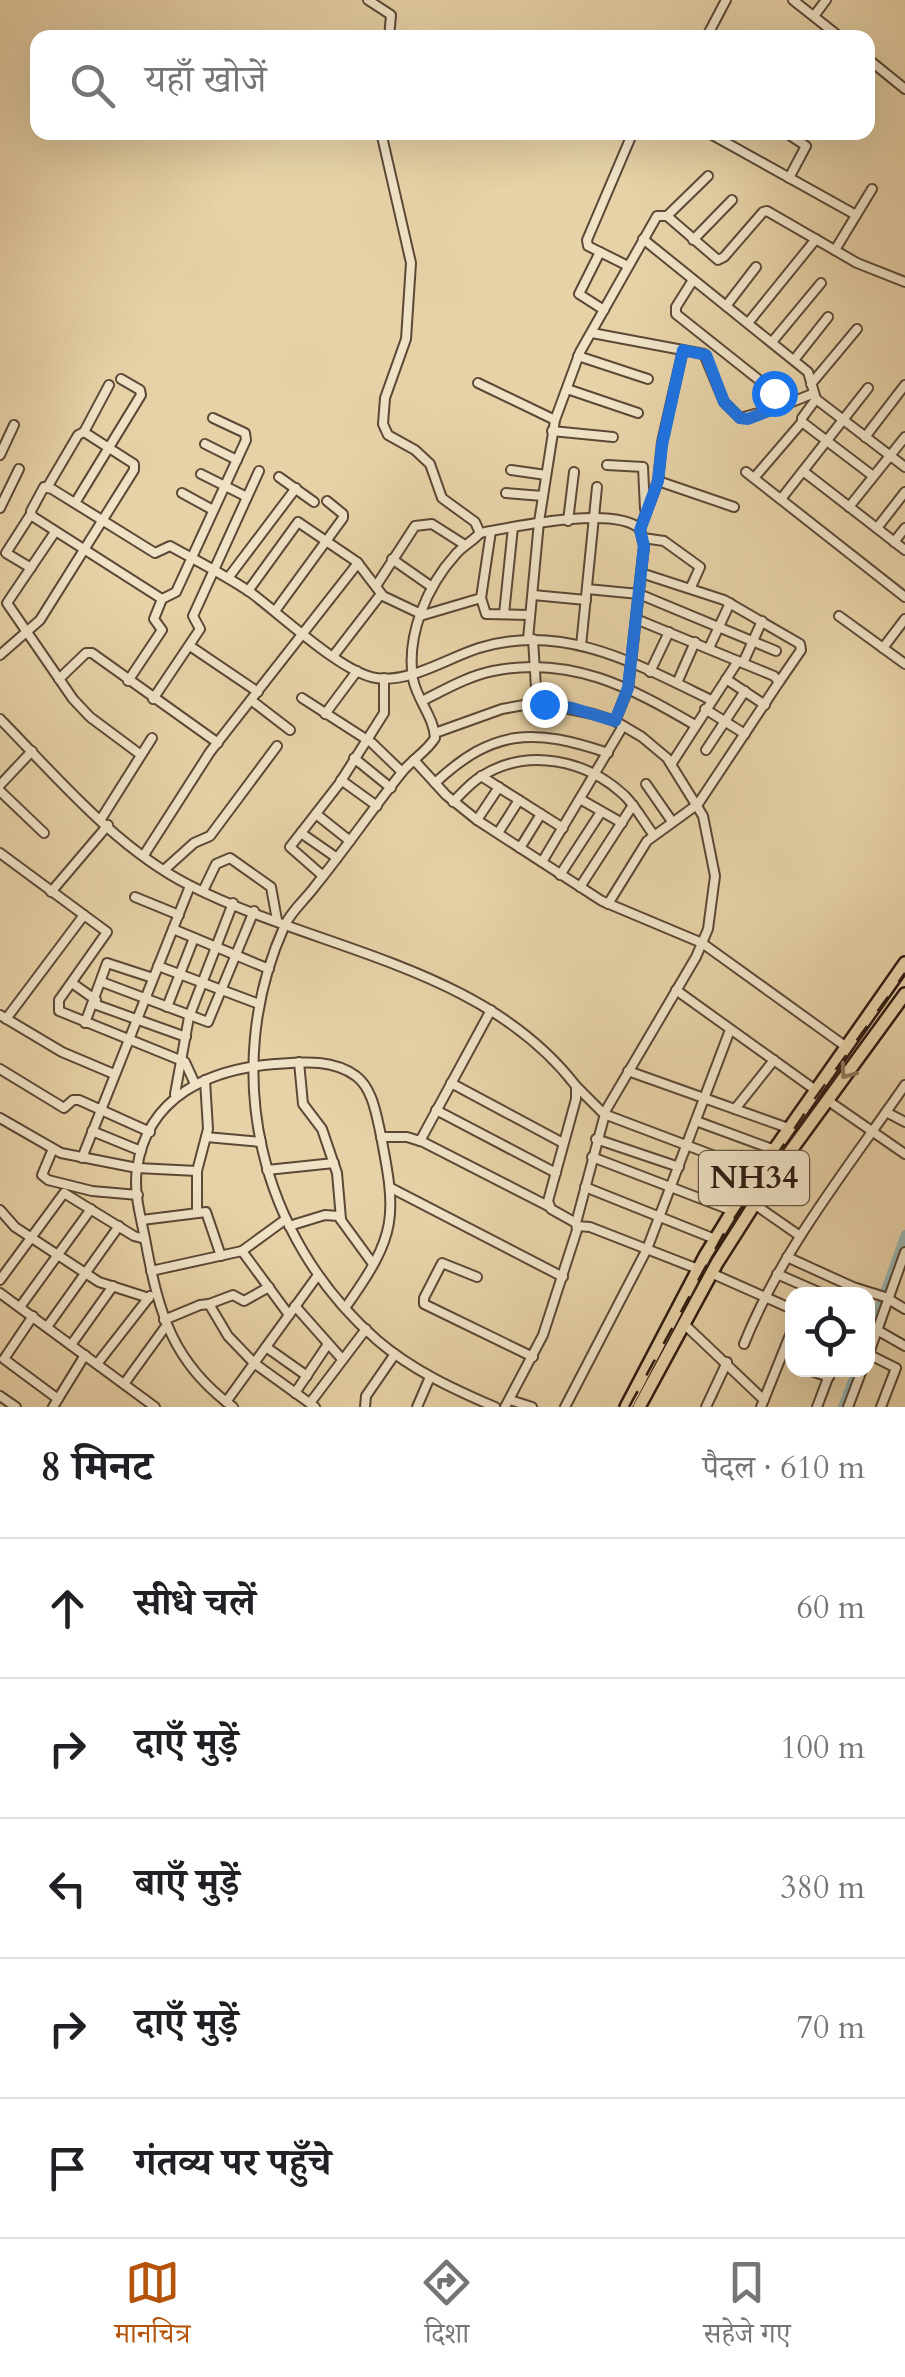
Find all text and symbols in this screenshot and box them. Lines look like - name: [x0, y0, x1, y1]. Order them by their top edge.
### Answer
- search box: [30, 30, 875, 140]
- text: यहाँ खोजें: [145, 54, 266, 106]
- icon: search: [65, 58, 120, 113]
- route start: [752, 371, 798, 417]
- route end: [522, 682, 568, 728]
- one-way arrow: [842, 1061, 859, 1079]
- road number: NH34: [699, 1151, 809, 1205]
- map controls: [785, 1287, 875, 1377]
- button: locate: [785, 1287, 875, 1377]
- text: 8 मिनट: [40, 1438, 152, 1495]
- text: पैदल · 610 m: [703, 1446, 865, 1490]
- text: सीधे चलें: [135, 1577, 255, 1629]
- icon: ahead: [40, 1581, 95, 1636]
- text: 60 m: [797, 1586, 865, 1630]
- text: दाएँ मुड़ें: [135, 1717, 238, 1769]
- icon: right: [40, 1721, 95, 1776]
- text: 100 m: [780, 1726, 865, 1770]
- text: बाएँ मुड़ें: [135, 1857, 239, 1909]
- icon: left: [40, 1861, 95, 1916]
- text: 380 m: [780, 1866, 865, 1910]
- text: दाएँ मुड़ें: [135, 1997, 238, 2049]
- icon: right: [40, 2001, 95, 2056]
- text: 70 m: [797, 2006, 865, 2050]
- text: गंतव्य पर पहुँचे: [135, 2137, 331, 2189]
- icon: arrive: [40, 2141, 95, 2196]
- tab: मानचित्र: [114, 2255, 190, 2361]
- tab: दिशा: [419, 2255, 474, 2361]
- tab: सहेजे गए: [703, 2255, 791, 2361]

